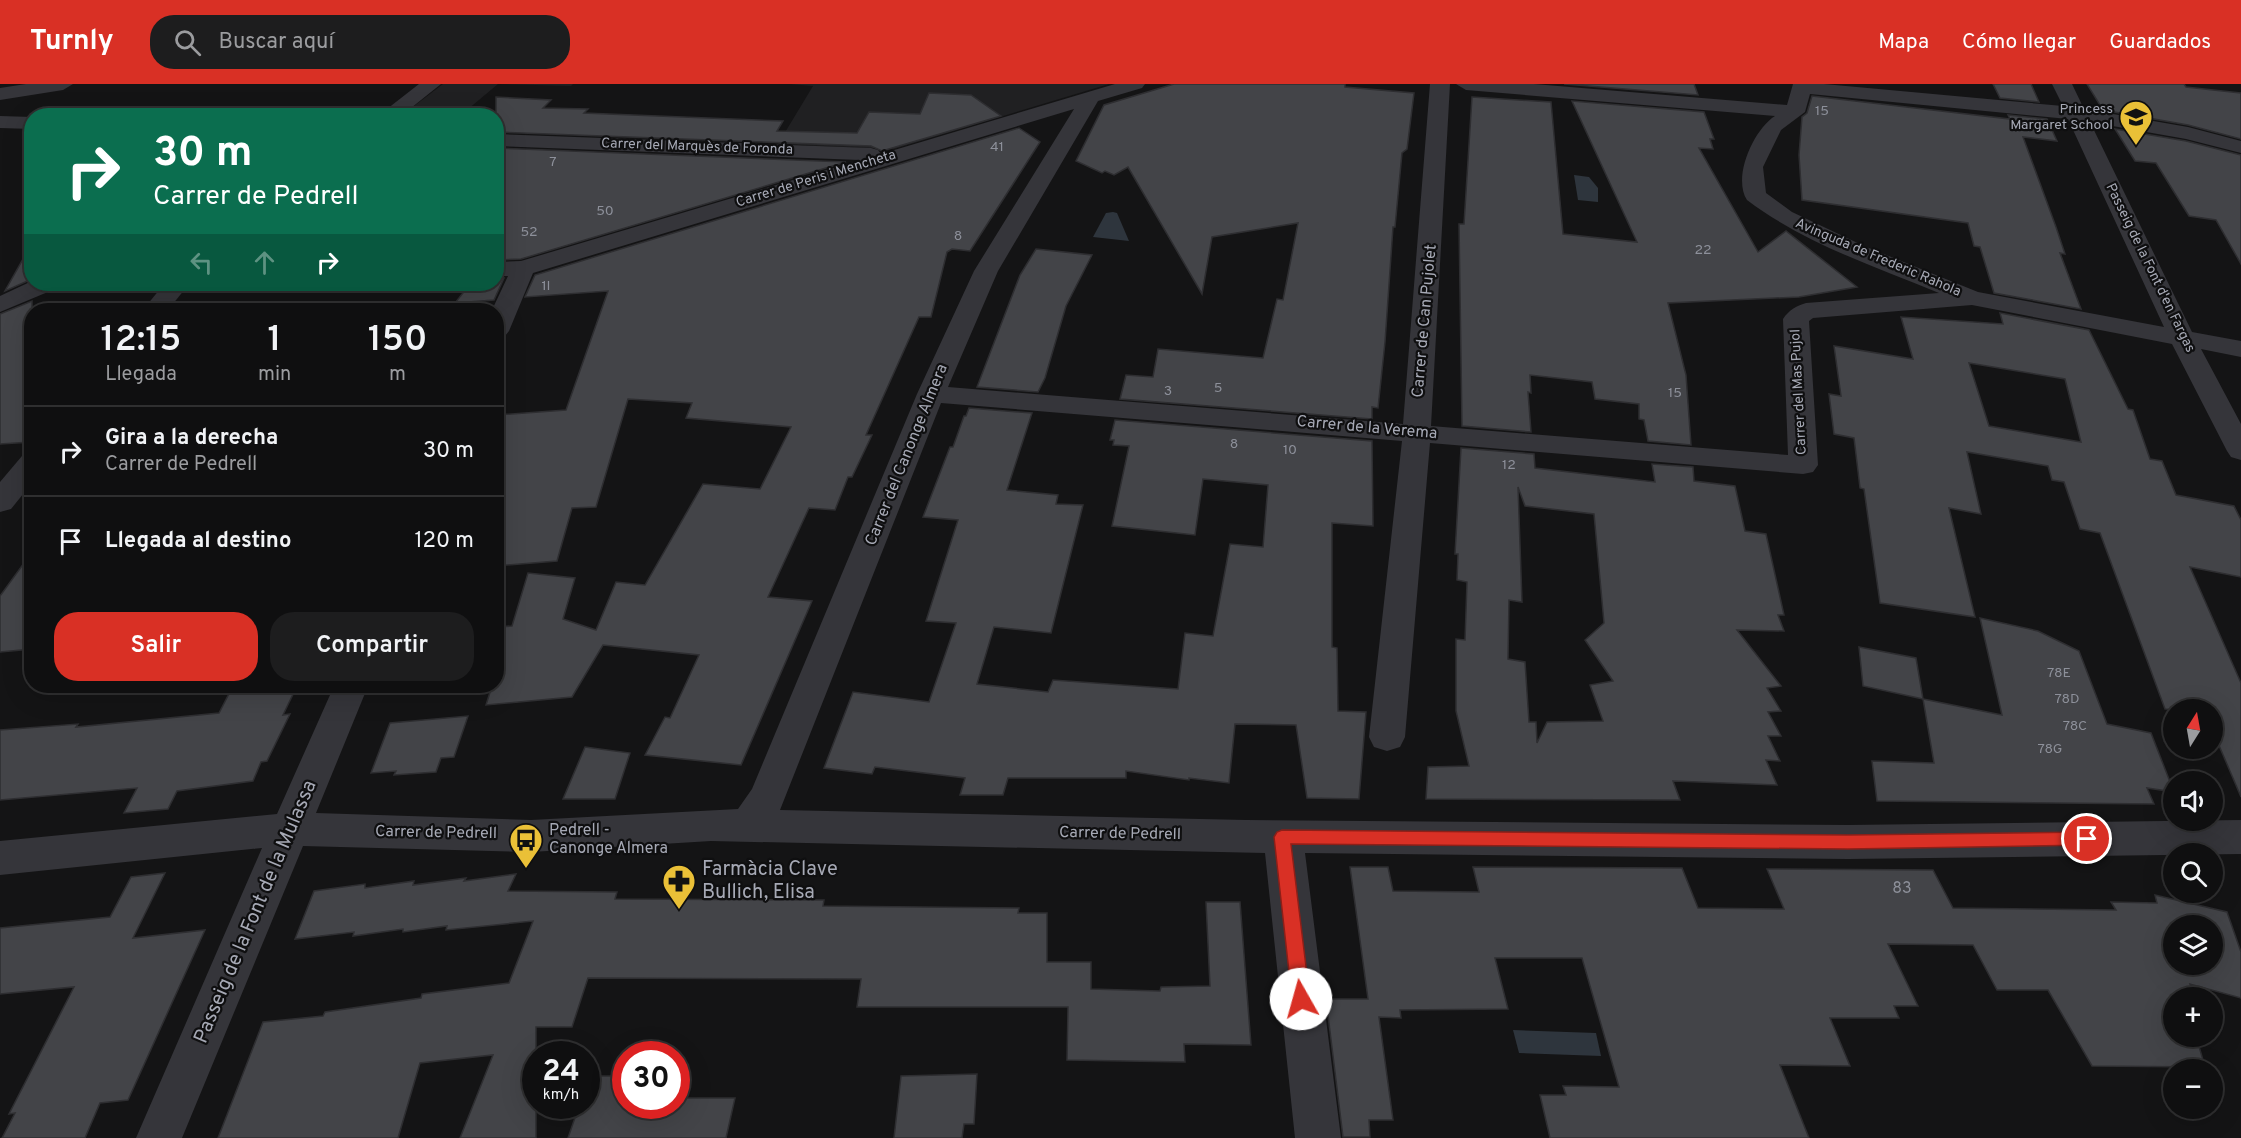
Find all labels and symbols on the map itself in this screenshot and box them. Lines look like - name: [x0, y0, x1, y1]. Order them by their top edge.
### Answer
- school or university icon: Princess Margaret School: [2118, 99, 2154, 146]
- place label: Princess Margaret School: [2010, 101, 2113, 134]
- house number: 15: [1815, 103, 1829, 120]
- street label: Carrer del Marquès de Foronda: [601, 135, 793, 159]
- house number: 41: [990, 139, 1004, 156]
- street label: Carrer de Peris i Mencheta: [734, 147, 898, 211]
- house number: 7: [549, 154, 557, 171]
- street label: Passeig de la Font d'en Fargas: [2102, 181, 2198, 355]
- house number: 50: [596, 203, 614, 220]
- street label: Avinguda de Frederic Rahola: [1793, 215, 1963, 301]
- house number: 52: [520, 224, 538, 241]
- house number: 8: [954, 228, 962, 245]
- house number: 22: [1694, 242, 1712, 259]
- street label: Carrer de Can Pujolet: [1408, 243, 1442, 399]
- house number: 1I: [541, 278, 551, 295]
- street label: Carrer del Mas Pujol: [1787, 329, 1811, 455]
- street label: Carrer del Canonge Almera: [861, 361, 953, 549]
- house number: 5: [1214, 380, 1222, 397]
- house number: 3: [1164, 383, 1172, 400]
- house number: 15: [1668, 385, 1682, 402]
- street label: Carrer de la Verema: [1296, 412, 1438, 444]
- house number: 8: [1230, 436, 1238, 453]
- house number: 10: [1283, 442, 1297, 459]
- house number: 12: [1502, 457, 1516, 474]
- house number: 78E: [2047, 665, 2071, 682]
- house number: 78D: [2055, 691, 2079, 708]
- north arrow: [2163, 699, 2223, 759]
- house number: 78C: [2063, 718, 2087, 735]
- house number: 78G: [2038, 741, 2062, 758]
- street label: Passeig de la Font de la Mulassa: [189, 776, 323, 1048]
- pin: [2061, 813, 2112, 864]
- place label: Pedrell - Canonge Almera: [549, 821, 668, 859]
- street label: Carrer de Pedrell: [375, 822, 497, 844]
- bus stop icon: Pedrell - Canonge Almera: [508, 822, 544, 869]
- street label: Carrer de Pedrell: [1059, 823, 1181, 845]
- place label: Farmàcia Clave Bullich, Elisa: [702, 857, 838, 906]
- pharmacy icon: Farmàcia Clave Bullich, Elisa: [661, 863, 697, 910]
- house number: 83: [1892, 879, 1912, 899]
- position arrow: [1269, 967, 1333, 1031]
- speed limit sign: 30: [612, 1041, 690, 1119]

